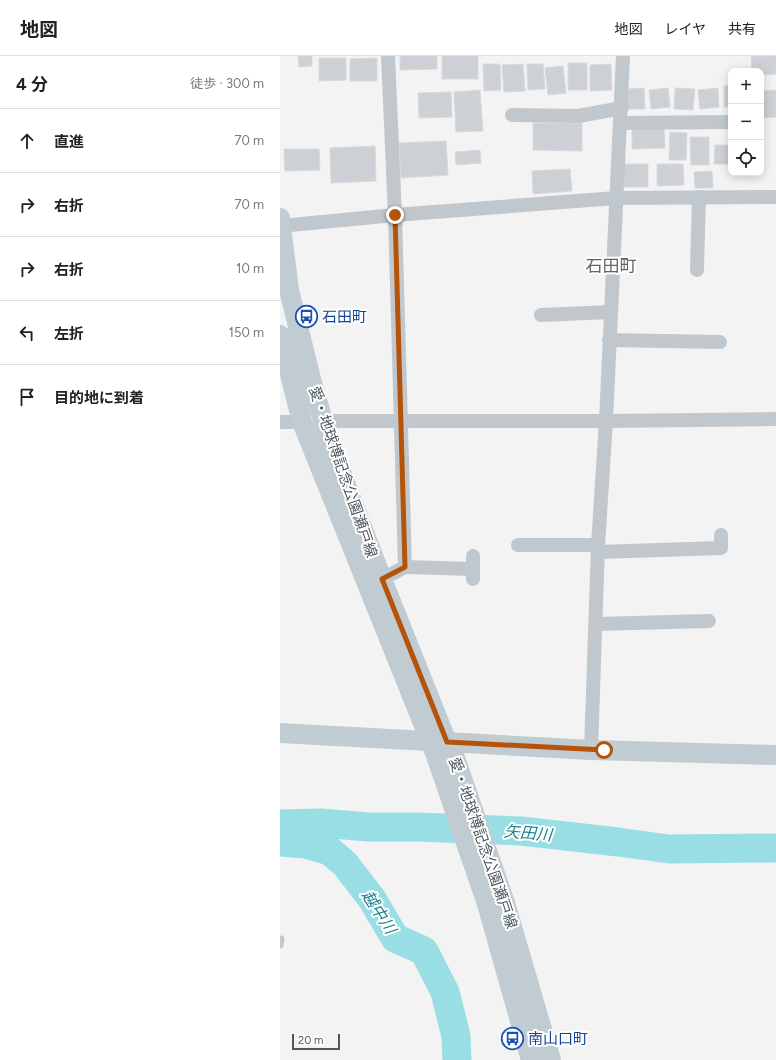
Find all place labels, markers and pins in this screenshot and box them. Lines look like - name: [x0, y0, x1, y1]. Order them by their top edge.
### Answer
- bus stop icon: 石田町: [293, 304, 319, 330]
- place label: 石田町: [322, 308, 367, 326]
- bus stop icon: 南山口町: [500, 1026, 526, 1052]
- place label: 南山口町: [528, 1030, 588, 1048]

